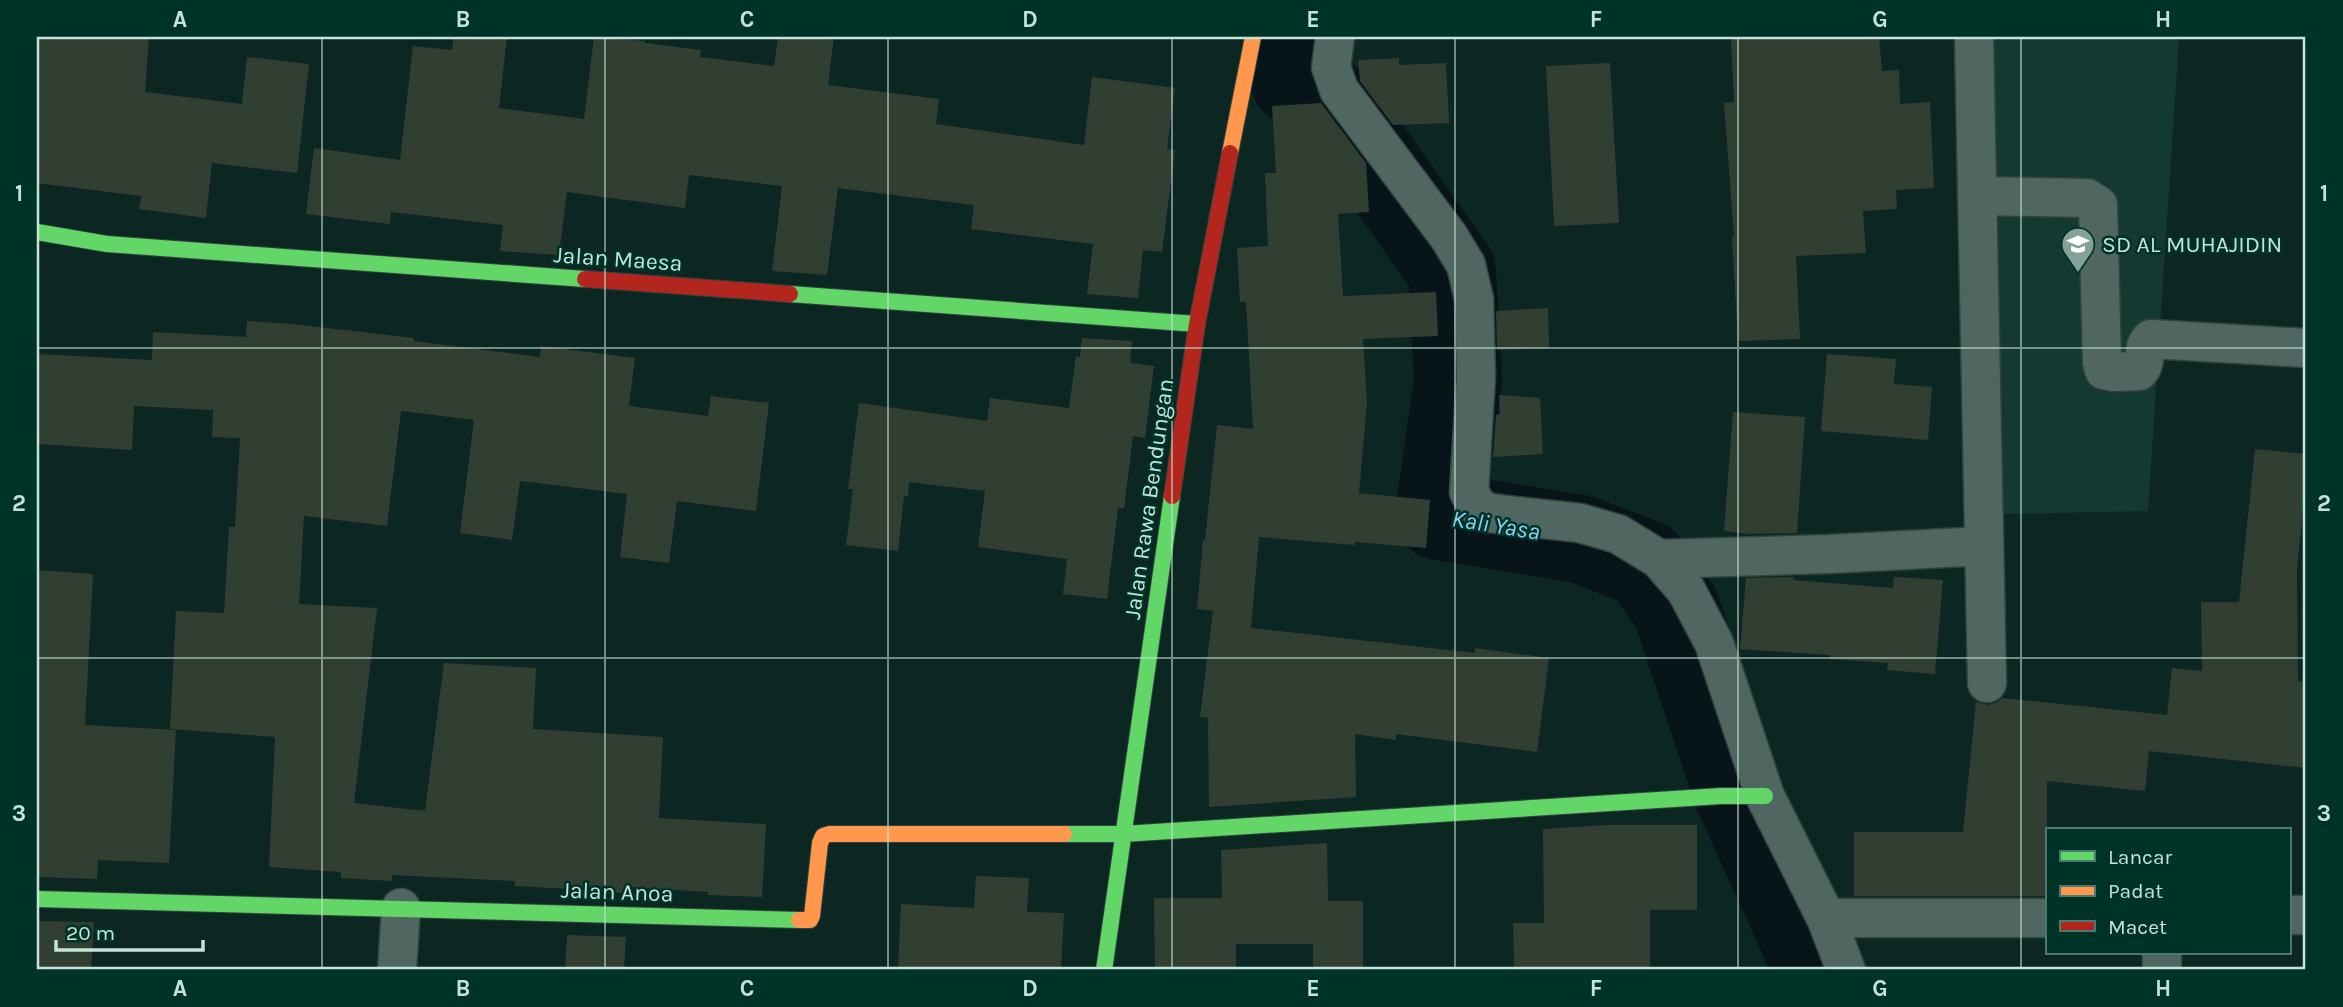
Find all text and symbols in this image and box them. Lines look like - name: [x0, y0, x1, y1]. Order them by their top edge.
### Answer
- text: A: [173, 6, 187, 33]
- text: B: [456, 6, 470, 33]
- text: C: [740, 6, 754, 33]
- text: D: [1022, 6, 1038, 33]
- text: E: [1306, 6, 1320, 33]
- text: F: [1590, 6, 1602, 33]
- text: G: [1872, 6, 1888, 33]
- text: H: [2155, 6, 2171, 33]
- text: 1: [15, 180, 23, 207]
- text: 1: [2320, 180, 2328, 207]
- school or university icon: SD AL MUHAJIDIN: [2059, 225, 2097, 274]
- place label: SD AL MUHAJIDIN: [2102, 231, 2282, 258]
- street label: Jalan Maesa: [553, 241, 683, 277]
- street label: Jalan Rawa Bendungan: [1119, 377, 1179, 621]
- text: 2: [12, 490, 26, 517]
- text: 2: [2317, 490, 2331, 517]
- water label: Kali Yasa: [1450, 504, 1542, 546]
- text: 3: [12, 800, 26, 827]
- text: 3: [2317, 800, 2331, 827]
- legend: [2046, 828, 2290, 954]
- text: Lancar: [2108, 845, 2172, 869]
- street label: Jalan Anoa: [560, 877, 674, 907]
- text: Padat: [2108, 879, 2163, 903]
- scale bar: [56, 909, 203, 953]
- text: Macet: [2108, 915, 2167, 939]
- text: 20 m: [66, 921, 115, 945]
- text: A: [173, 975, 187, 1002]
- text: B: [456, 975, 470, 1002]
- text: C: [740, 975, 754, 1002]
- text: D: [1022, 975, 1038, 1002]
- text: E: [1306, 975, 1320, 1002]
- text: F: [1590, 975, 1602, 1002]
- text: G: [1872, 975, 1888, 1002]
- text: H: [2155, 975, 2171, 1002]

